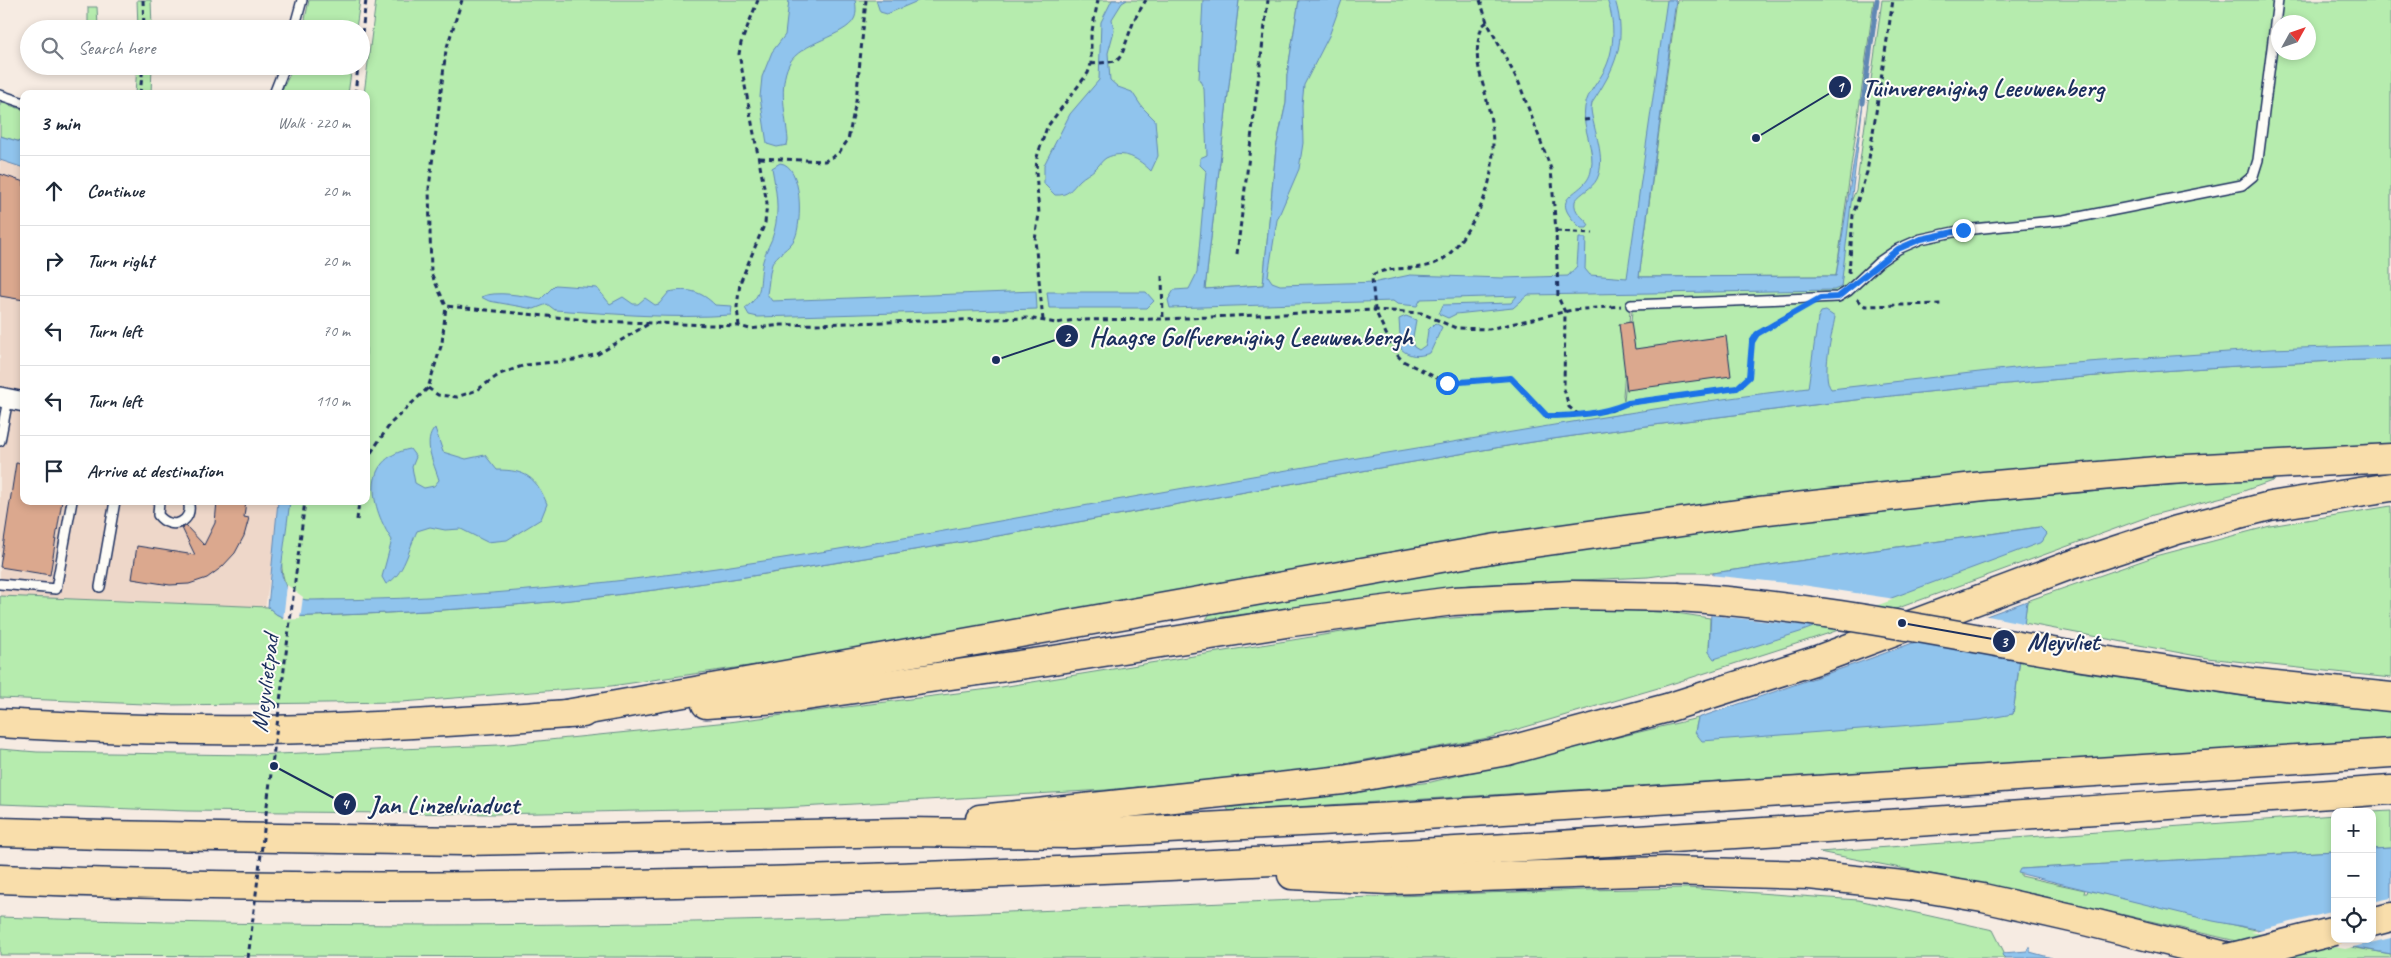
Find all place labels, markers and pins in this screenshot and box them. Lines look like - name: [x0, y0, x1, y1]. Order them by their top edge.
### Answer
- callout: Tuinvereniging Leeuwenberg: [1827, 66, 2114, 107]
- callout: Haagse Golfvereniging Leeuwenbergh: [1055, 316, 1423, 357]
- callout: Meyvliet: [1992, 621, 2109, 662]
- callout: Jan Linzelviaduct: [333, 783, 529, 824]

